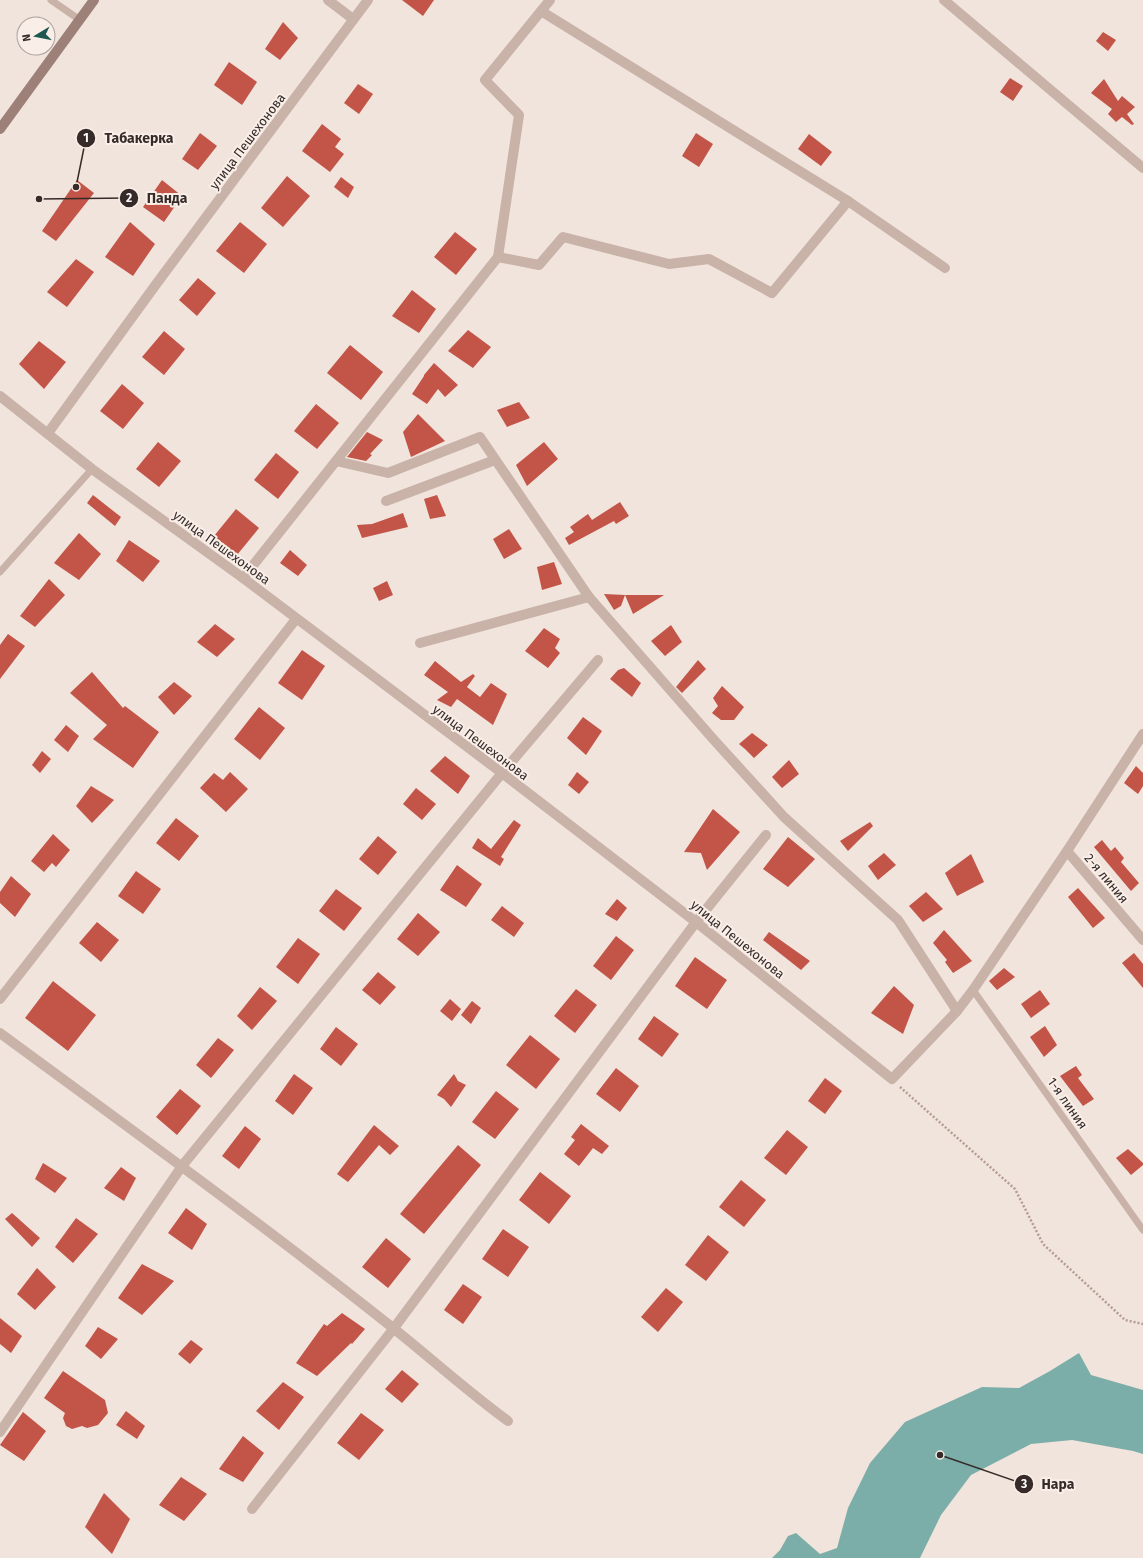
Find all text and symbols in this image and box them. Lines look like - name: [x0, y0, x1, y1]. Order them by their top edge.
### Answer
- north arrow: [16, 16, 56, 56]
- text: N: [20, 33, 34, 42]
- street label: улица Пешехонова: [206, 90, 288, 192]
- callout: Табакерка: [76, 125, 181, 151]
- text: Табакерка: [105, 130, 174, 147]
- text: 1: [83, 131, 89, 145]
- callout: Панда: [119, 185, 195, 211]
- text: Панда: [147, 190, 188, 207]
- text: 2: [126, 191, 132, 205]
- street label: улица Пешехонова: [170, 507, 273, 588]
- street label: улица Пешехонова: [430, 701, 532, 783]
- street label: 2-я линия: [1082, 850, 1132, 906]
- street label: улица Пешехонова: [688, 897, 788, 982]
- street label: 1-я линия: [1044, 1075, 1091, 1132]
- callout: Нара: [1014, 1471, 1083, 1497]
- text: Нара: [1042, 1476, 1075, 1493]
- text: 3: [1020, 1477, 1027, 1491]

